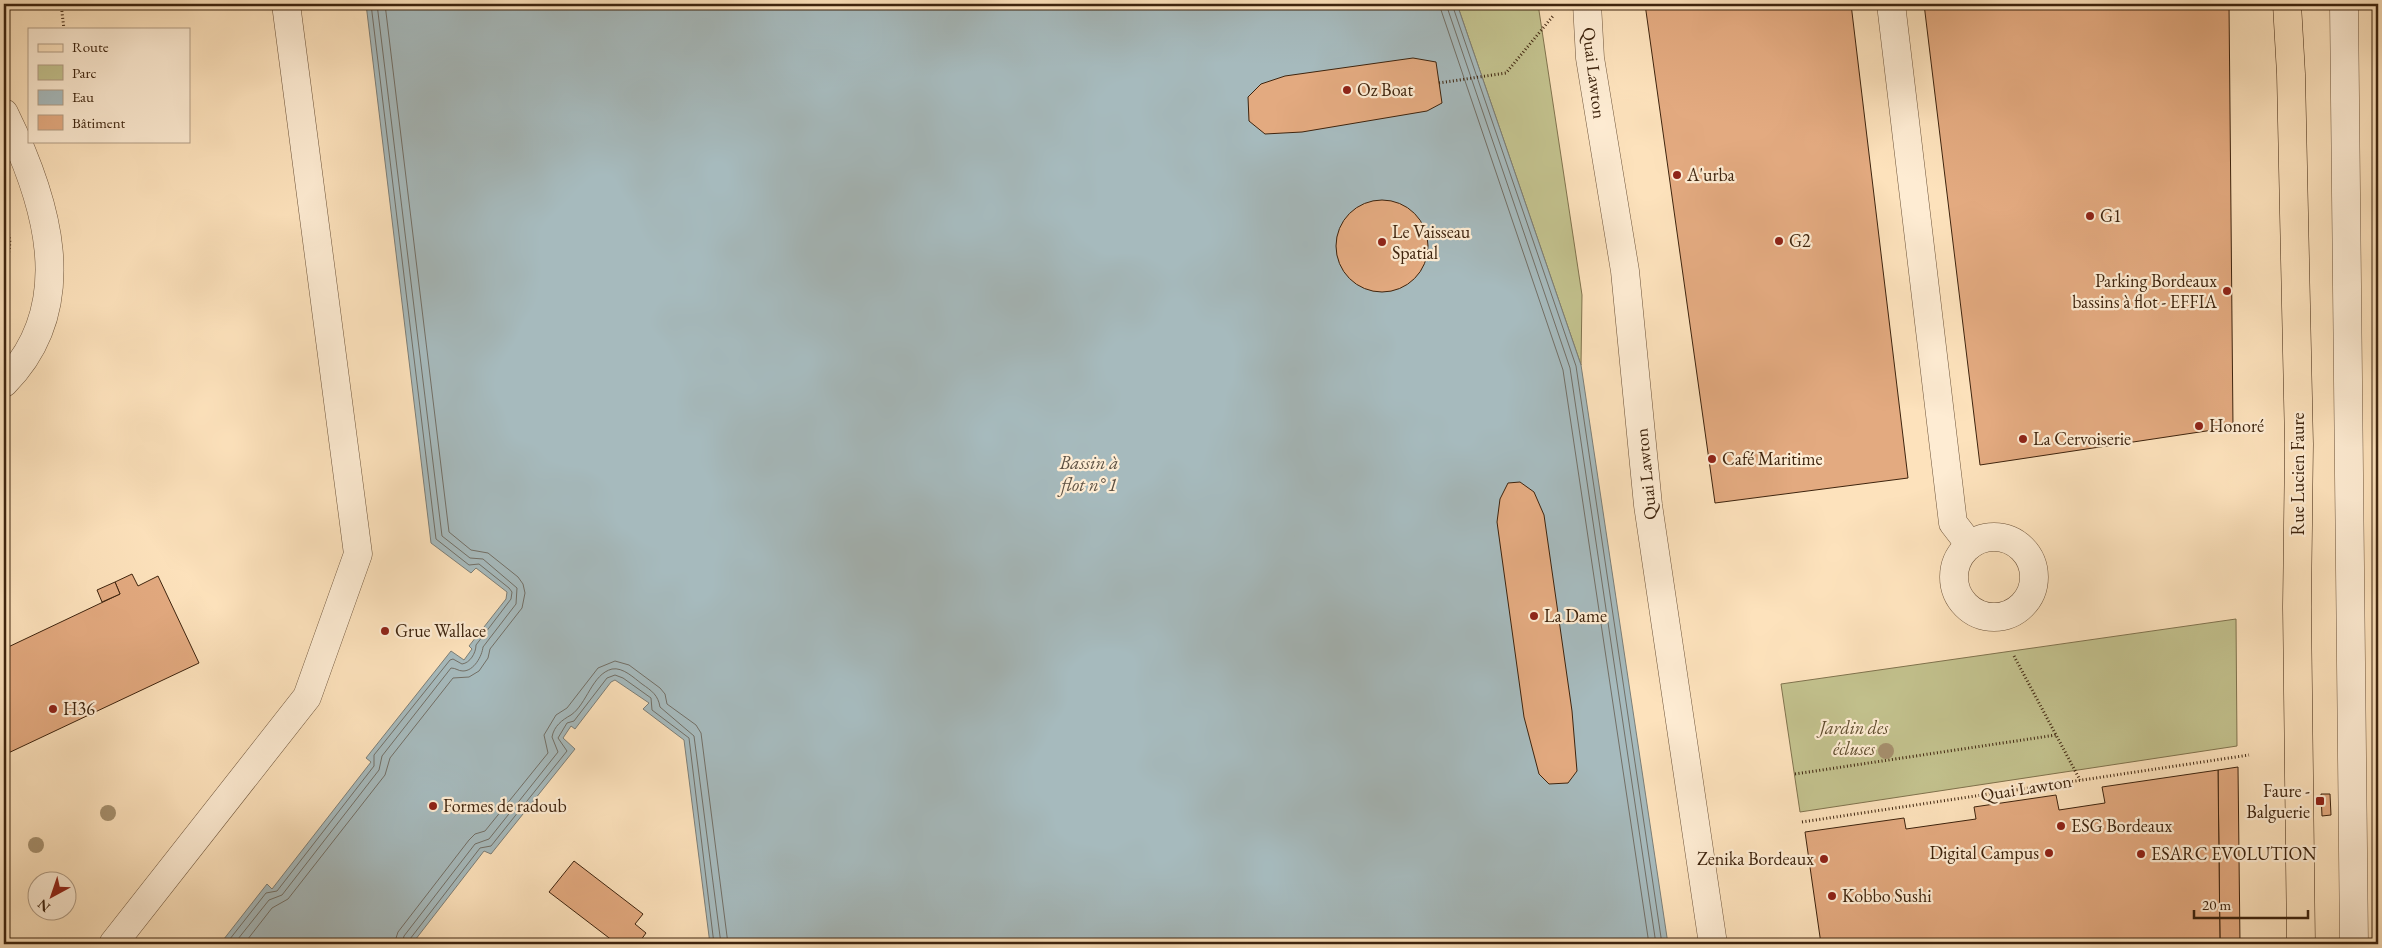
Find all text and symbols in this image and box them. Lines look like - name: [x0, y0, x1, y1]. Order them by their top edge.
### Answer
- street label: Quai Lawton: [1577, 26, 1612, 121]
- legend: [28, 28, 190, 142]
- text: Route: [72, 37, 109, 56]
- text: Parc: [72, 63, 97, 82]
- place label: Oz Boat: [1357, 78, 1413, 101]
- marker: Oz Boat: [1341, 84, 1353, 96]
- text: Eau: [72, 87, 94, 106]
- text: Bâtiment: [72, 113, 126, 132]
- place label: A'urba: [1686, 163, 1735, 186]
- marker: A'urba: [1671, 169, 1683, 181]
- place label: G1: [2100, 204, 2122, 227]
- marker: G1: [2084, 210, 2096, 222]
- place label: Le Vaisseau Spatial: [1392, 220, 1471, 264]
- place label: G2: [1789, 229, 1811, 252]
- marker: G2: [1773, 235, 1785, 247]
- marker: Le Vaisseau Spatial: [1376, 236, 1388, 248]
- place label: Parking Bordeaux bassins à flot - EFFIA: [2072, 269, 2218, 313]
- marker: Parking Bordeaux bassins à flot - EFFIA: [2221, 285, 2233, 297]
- street label: Rue Lucien Faure: [2286, 412, 2309, 536]
- place label: Honoré: [2209, 414, 2264, 437]
- marker: Honoré: [2193, 420, 2205, 432]
- street label: Quai Lawton: [1629, 427, 1662, 521]
- place label: La Cervoiserie: [2033, 427, 2131, 450]
- marker: La Cervoiserie: [2017, 433, 2029, 445]
- place label: Café Maritime: [1722, 447, 1822, 470]
- water label: Bassin à flot n° 1: [1057, 450, 1119, 497]
- marker: Café Maritime: [1706, 453, 1718, 465]
- place label: La Dame: [1544, 604, 1607, 627]
- marker: La Dame: [1528, 610, 1540, 622]
- place label: Grue Wallace: [395, 619, 486, 642]
- marker: Grue Wallace: [379, 625, 391, 637]
- place label: H36: [63, 697, 95, 720]
- marker: H36: [47, 703, 59, 715]
- park label: Jardin des écluses: [1816, 716, 1889, 760]
- street label: Quai Lawton: [1979, 769, 2074, 806]
- place label: Faure - Balguerie: [2246, 779, 2310, 823]
- place label: Formes de radoub: [443, 794, 567, 817]
- marker: Faure - Balguerie: [2314, 795, 2326, 807]
- marker: Formes de radoub: [427, 800, 439, 812]
- place label: ESG Bordeaux: [2071, 814, 2173, 837]
- marker: ESG Bordeaux: [2055, 820, 2067, 832]
- place label: Digital Campus: [1929, 841, 2039, 864]
- place label: ESARC EVOLUTION: [2151, 842, 2317, 865]
- place label: Zenika Bordeaux: [1697, 847, 1814, 870]
- marker: Digital Campus: [2043, 847, 2055, 859]
- marker: ESARC EVOLUTION: [2135, 848, 2147, 860]
- marker: Zenika Bordeaux: [1818, 853, 1830, 865]
- north arrow: [28, 870, 78, 920]
- place label: Kobbo Sushi: [1842, 884, 1932, 907]
- scale bar: [2194, 888, 2308, 920]
- marker: Kobbo Sushi: [1826, 890, 1838, 902]
- text: N: [33, 895, 54, 916]
- text: 20 m: [2202, 895, 2231, 914]

